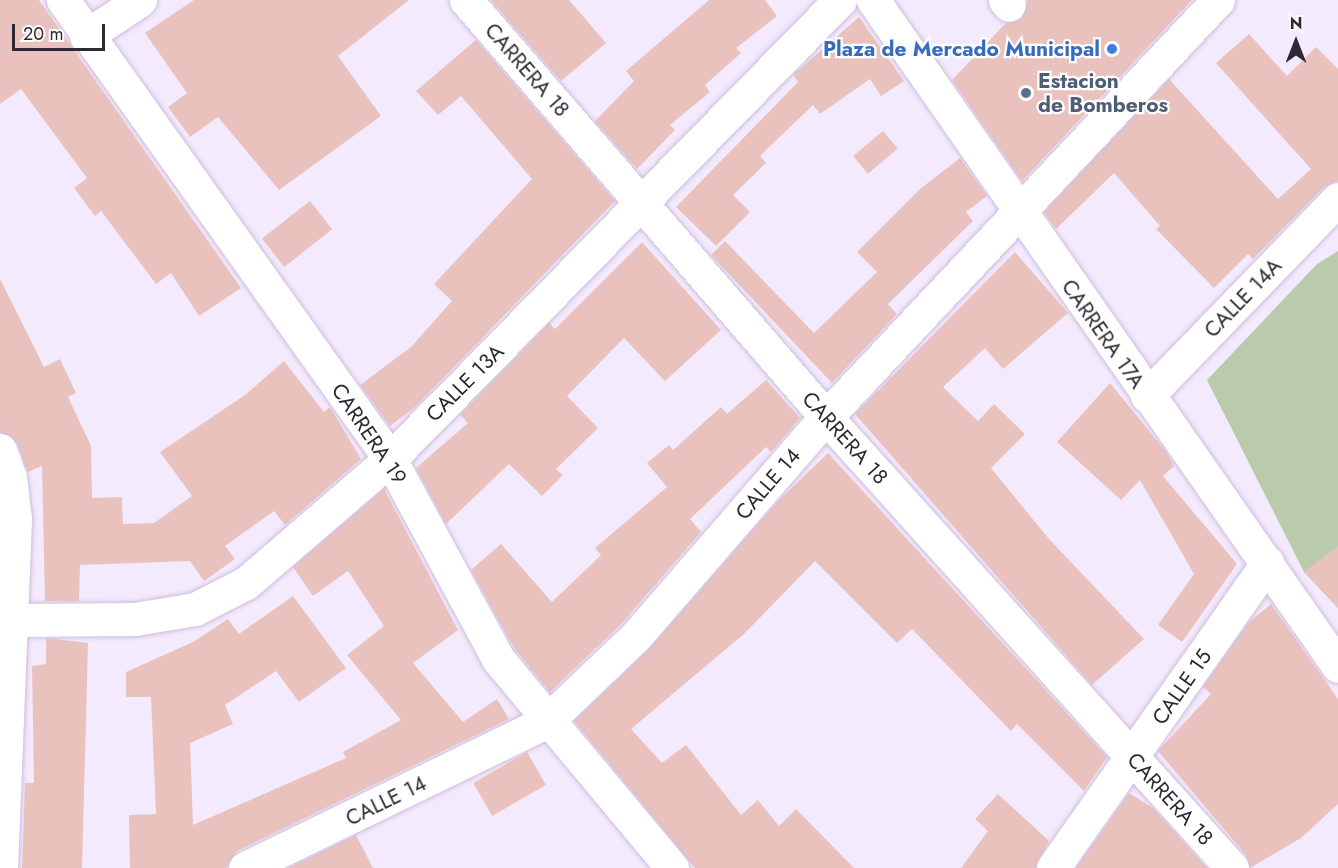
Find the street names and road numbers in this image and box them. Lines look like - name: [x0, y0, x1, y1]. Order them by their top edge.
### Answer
- street label: CARRERA 18: [479, 18, 575, 122]
- street label: CALLE 14A: [1199, 253, 1287, 343]
- street label: CARRERA 17A: [1056, 275, 1150, 393]
- street label: CALLE 13A: [421, 339, 509, 427]
- street label: CARRERA 19: [326, 379, 412, 489]
- street label: CARRERA 18: [797, 387, 893, 489]
- street label: CALLE 14: [730, 443, 806, 525]
- street label: CALLE 15: [1147, 645, 1217, 729]
- street label: CARRERA 18: [1122, 748, 1218, 850]
- street label: CALLE 14: [342, 771, 430, 831]

